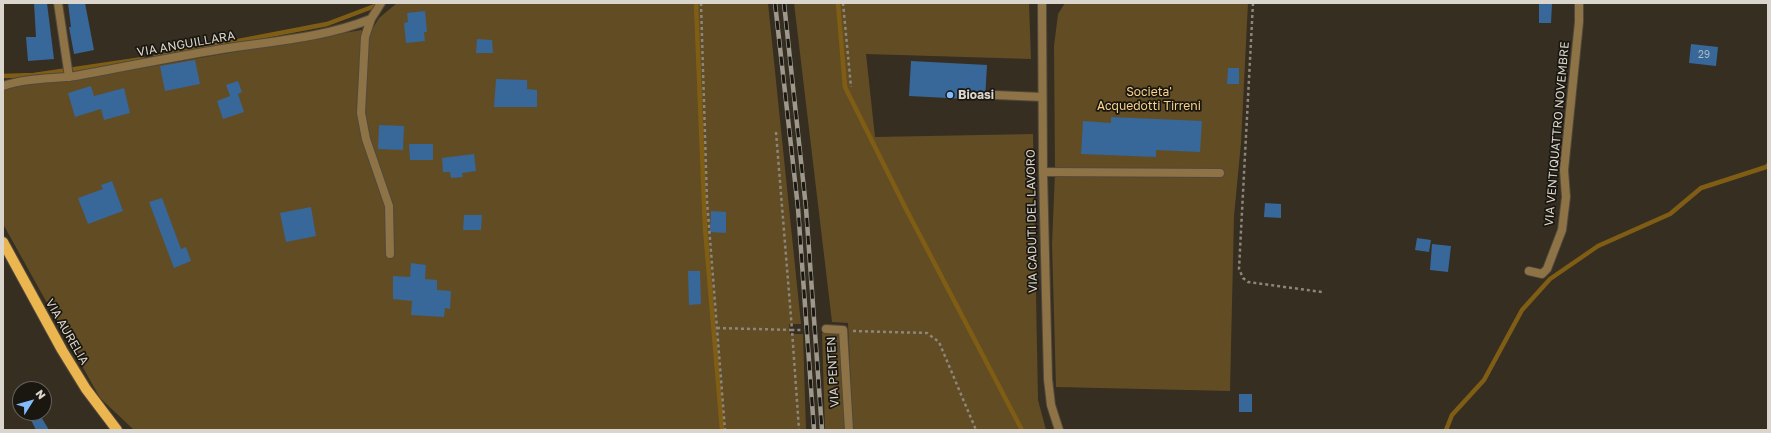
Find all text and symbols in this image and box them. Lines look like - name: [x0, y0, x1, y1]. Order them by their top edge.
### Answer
- street label: VIA ANGUILLARA: [136, 28, 236, 60]
- street label: VIA VENTIQUATTRO NOVEMBRE: [1542, 41, 1572, 227]
- house number: 29: [1698, 49, 1710, 61]
- park label: Societa' Acquedotti Tirreni: [1097, 85, 1201, 113]
- place label: Bioasi: [958, 88, 994, 102]
- marker: Bioasi: [945, 90, 955, 100]
- street label: VIA CADUTI DEL LAVORO: [1024, 149, 1040, 293]
- street label: VIA AURELIA: [42, 297, 92, 367]
- street label: VIA PENTEN: [824, 336, 842, 408]
- north arrow: [12, 381, 52, 421]
- text: N: [33, 387, 49, 401]

